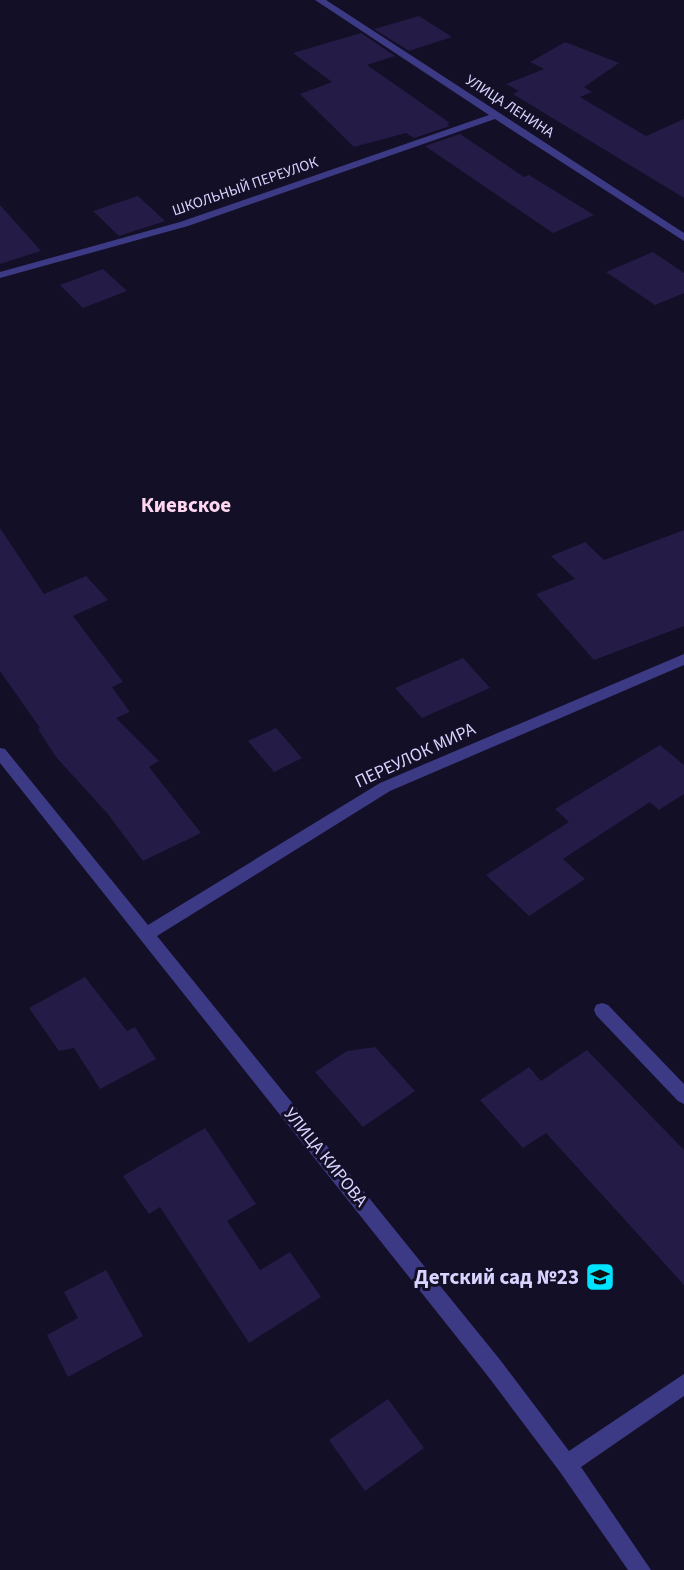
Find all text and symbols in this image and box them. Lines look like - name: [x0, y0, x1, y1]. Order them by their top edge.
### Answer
- street label: УЛИЦА ЛЕНИНА: [461, 70, 559, 143]
- street label: ШКОЛЬНЫЙ ПЕРЕУЛОК: [169, 152, 321, 221]
- district label: Киевское: [141, 490, 231, 520]
- street label: ПЕРЕУЛОК МИРА: [351, 717, 480, 794]
- street label: УЛИЦА КИРОВА: [278, 1102, 374, 1212]
- school or university icon: Детский сад №23: [584, 1261, 616, 1293]
- place label: Детский сад №23: [414, 1262, 579, 1292]

